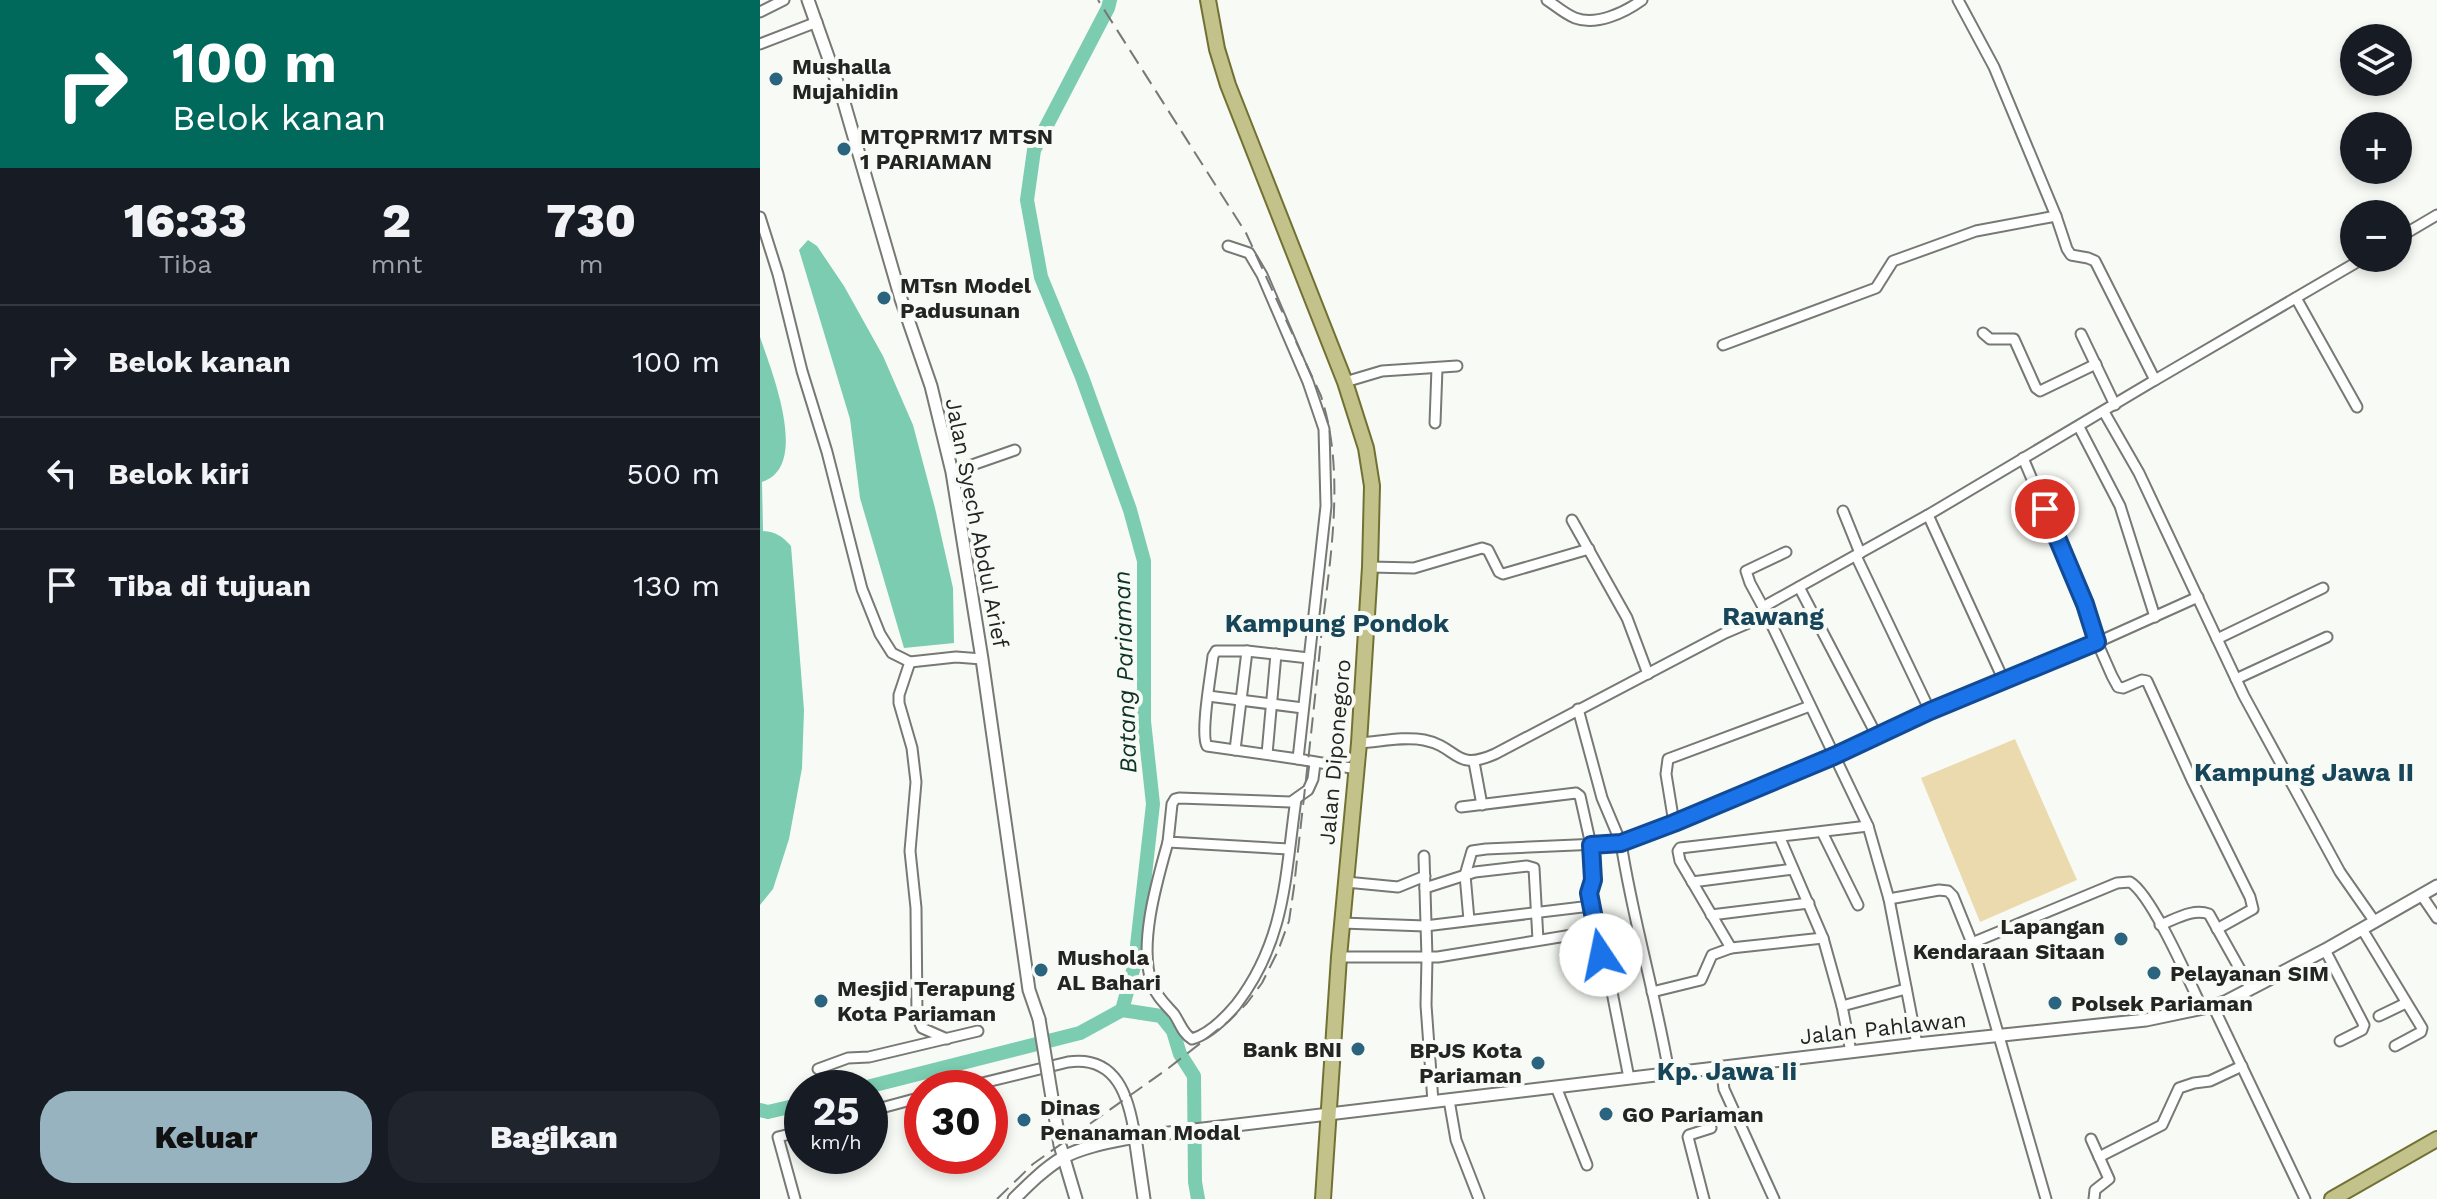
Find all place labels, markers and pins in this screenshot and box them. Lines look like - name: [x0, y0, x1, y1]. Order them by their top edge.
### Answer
- place label: Mushalla Mujahidin: [792, 54, 899, 104]
- marker: Mushalla Mujahidin: [767, 70, 785, 88]
- place label: MTQPRM17 MTSN 1 PARIAMAN: [860, 124, 1053, 174]
- marker: MTQPRM17 MTSN 1 PARIAMAN: [835, 140, 853, 158]
- place label: MTsn Model Padusunan: [900, 273, 1032, 323]
- marker: MTsn Model Padusunan: [875, 289, 893, 307]
- pin: [2011, 475, 2079, 543]
- place label: Lapangan Kendaraan Sitaan: [1913, 914, 2105, 964]
- marker: Lapangan Kendaraan Sitaan: [2112, 930, 2130, 948]
- place label: Mushola AL Bahari: [1057, 945, 1161, 995]
- marker: Mushola AL Bahari: [1032, 961, 1050, 979]
- place label: Pelayanan SIM: [2170, 961, 2329, 986]
- marker: Pelayanan SIM: [2145, 964, 2163, 982]
- place label: Mesjid Terapung Kota Pariaman: [837, 976, 1015, 1026]
- place label: Polsek Pariaman: [2071, 991, 2253, 1016]
- marker: Mesjid Terapung Kota Pariaman: [812, 992, 830, 1010]
- marker: Polsek Pariaman: [2046, 994, 2064, 1012]
- place label: Bank BNI: [1243, 1037, 1342, 1062]
- place label: BPJS Kota Pariaman: [1409, 1038, 1522, 1088]
- marker: Bank BNI: [1349, 1040, 1367, 1058]
- marker: BPJS Kota Pariaman: [1529, 1054, 1547, 1072]
- place label: Dinas Penanaman Modal: [1040, 1095, 1241, 1145]
- place label: GO Pariaman: [1622, 1102, 1764, 1127]
- marker: GO Pariaman: [1597, 1105, 1615, 1123]
- marker: Dinas Penanaman Modal: [1015, 1111, 1033, 1129]

